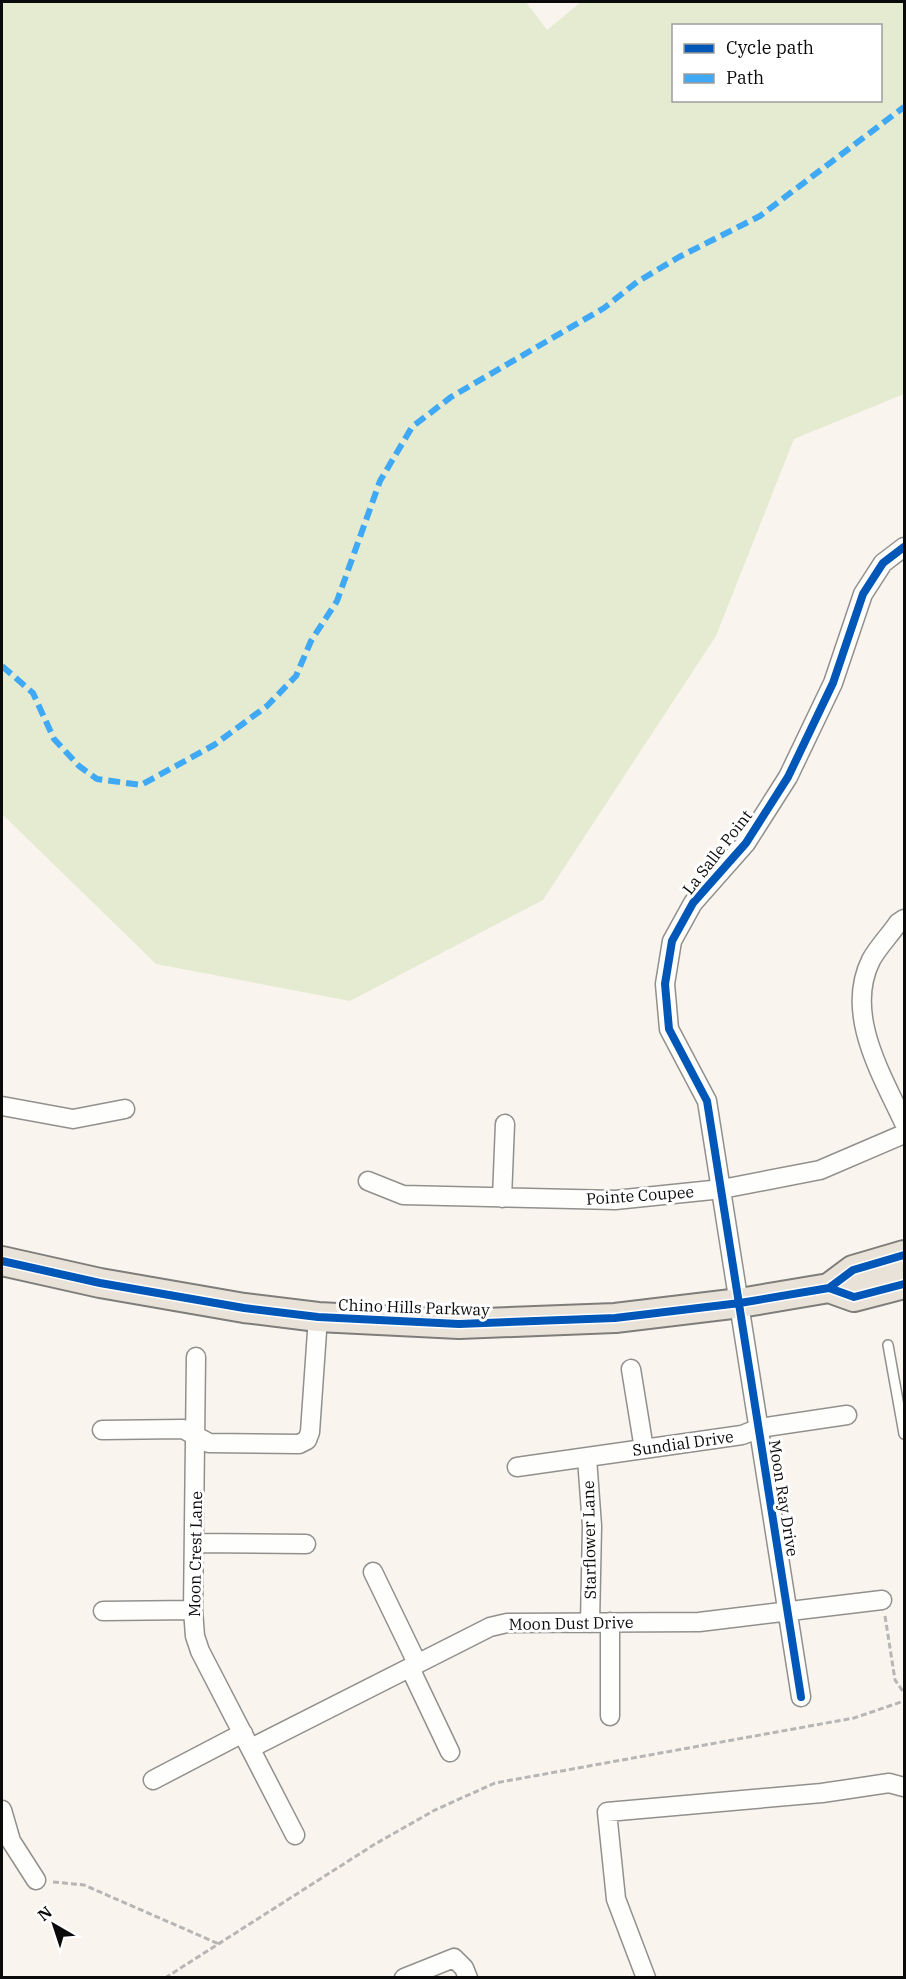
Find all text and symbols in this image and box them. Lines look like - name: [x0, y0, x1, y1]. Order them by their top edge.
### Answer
- legend: [672, 24, 882, 102]
- text: Cycle path: [726, 36, 814, 59]
- text: Path: [726, 66, 764, 89]
- street label: La Salle Point: [678, 806, 756, 898]
- street label: Pointe Coupee: [585, 1181, 695, 1209]
- street label: Chino Hills Parkway: [338, 1294, 490, 1320]
- street label: Sundial Drive: [631, 1426, 735, 1460]
- street label: Moon Ray Drive: [765, 1438, 803, 1558]
- street label: Starflower Lane: [578, 1480, 600, 1600]
- street label: Moon Crest Lane: [184, 1491, 206, 1617]
- street label: Moon Dust Drive: [508, 1612, 634, 1634]
- north arrow: [24, 1895, 84, 1955]
- text: N: [33, 1902, 56, 1925]

